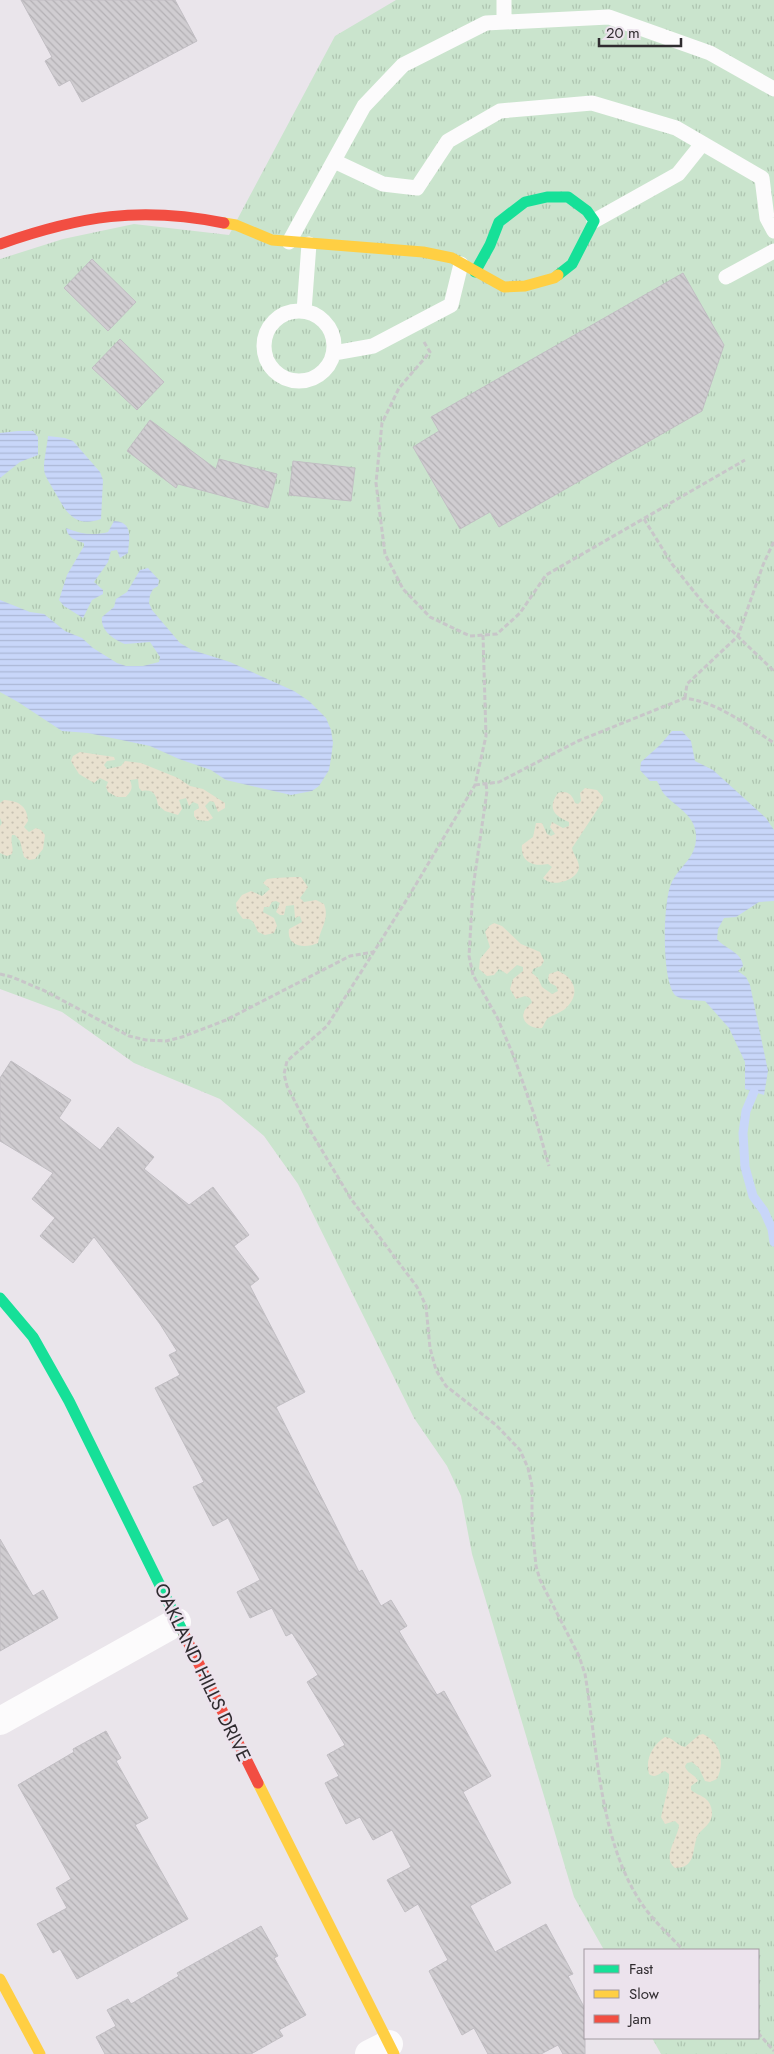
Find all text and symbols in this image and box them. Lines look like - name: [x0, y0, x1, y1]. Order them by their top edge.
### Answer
- scale bar: [599, 15, 682, 47]
- text: 20 m: [606, 22, 640, 44]
- street label: OAKLAND HILLS DRIVE: [148, 1578, 258, 1766]
- legend: [584, 1949, 759, 2039]
- text: Fast: [629, 1958, 653, 1980]
- text: Slow: [629, 1983, 660, 2005]
- text: Jam: [627, 2008, 652, 2030]

